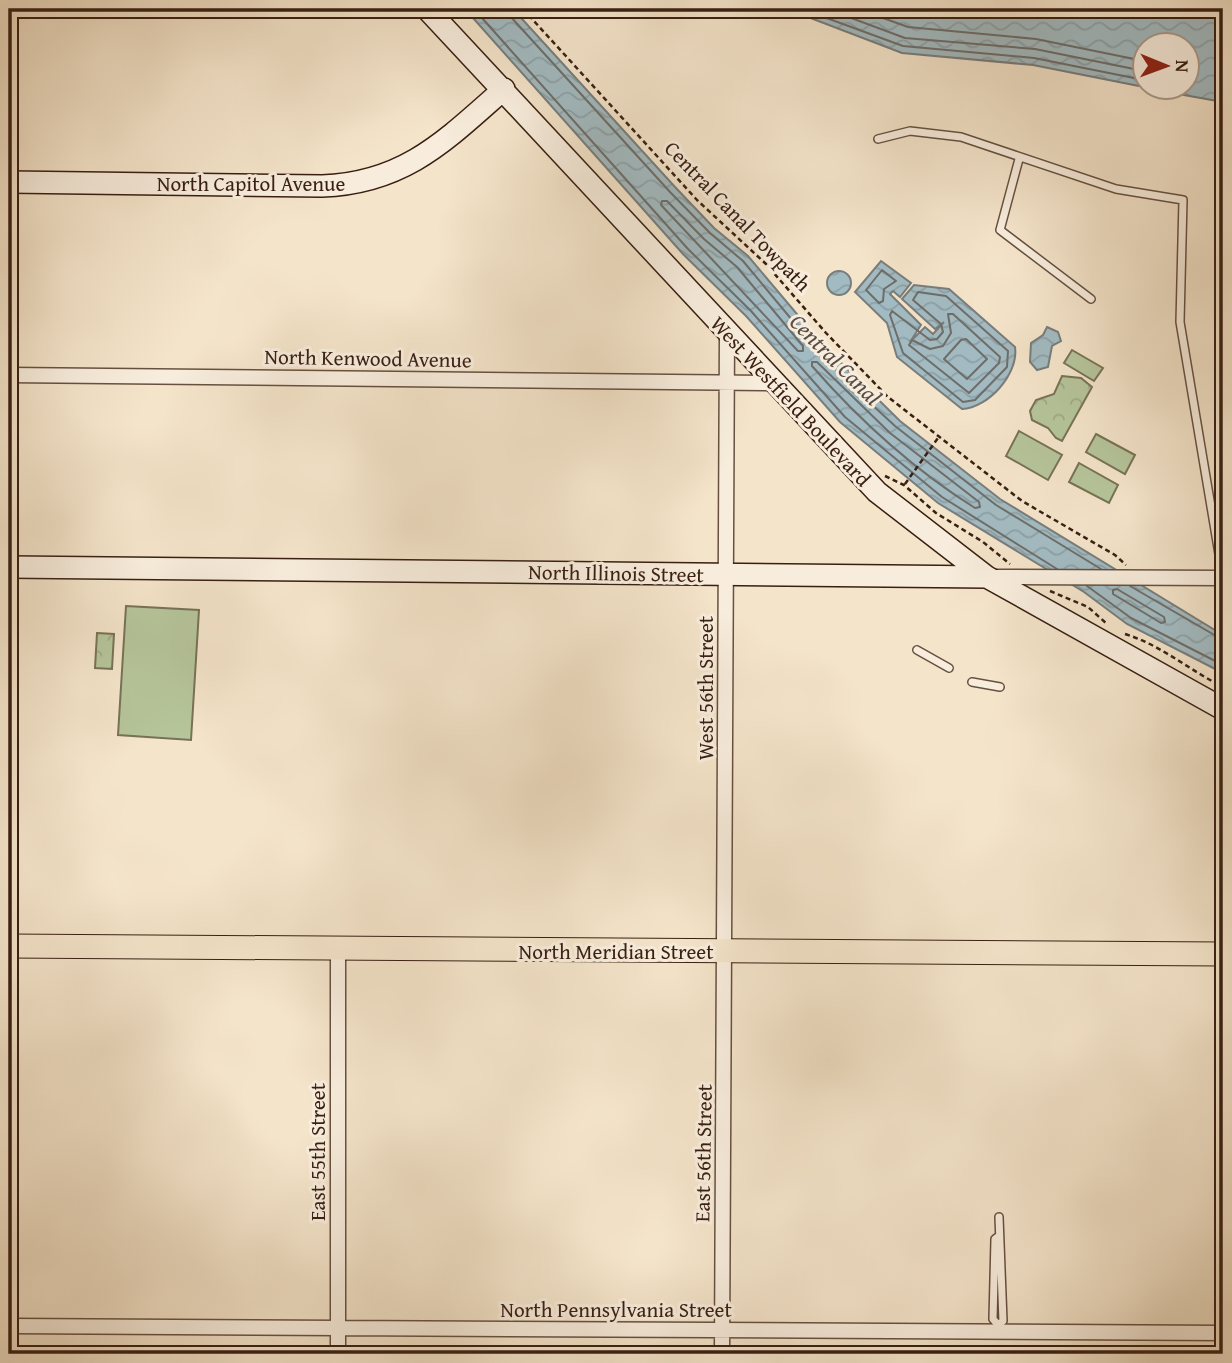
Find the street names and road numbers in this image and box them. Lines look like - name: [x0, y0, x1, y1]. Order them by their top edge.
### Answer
- street label: Central Canal Towpath: [657, 133, 819, 299]
- street label: North Capitol Avenue: [157, 168, 345, 199]
- street label: West Westfield Boulevard: [703, 309, 879, 494]
- street label: North Kenwood Avenue: [264, 341, 472, 375]
- street label: North Illinois Street: [528, 556, 705, 590]
- street label: West 56th Street: [690, 615, 721, 760]
- street label: North Meridian Street: [518, 936, 714, 967]
- street label: East 55th Street: [302, 1082, 333, 1221]
- street label: East 56th Street: [686, 1083, 720, 1222]
- street label: North Pennsylvania Street: [500, 1294, 732, 1325]

